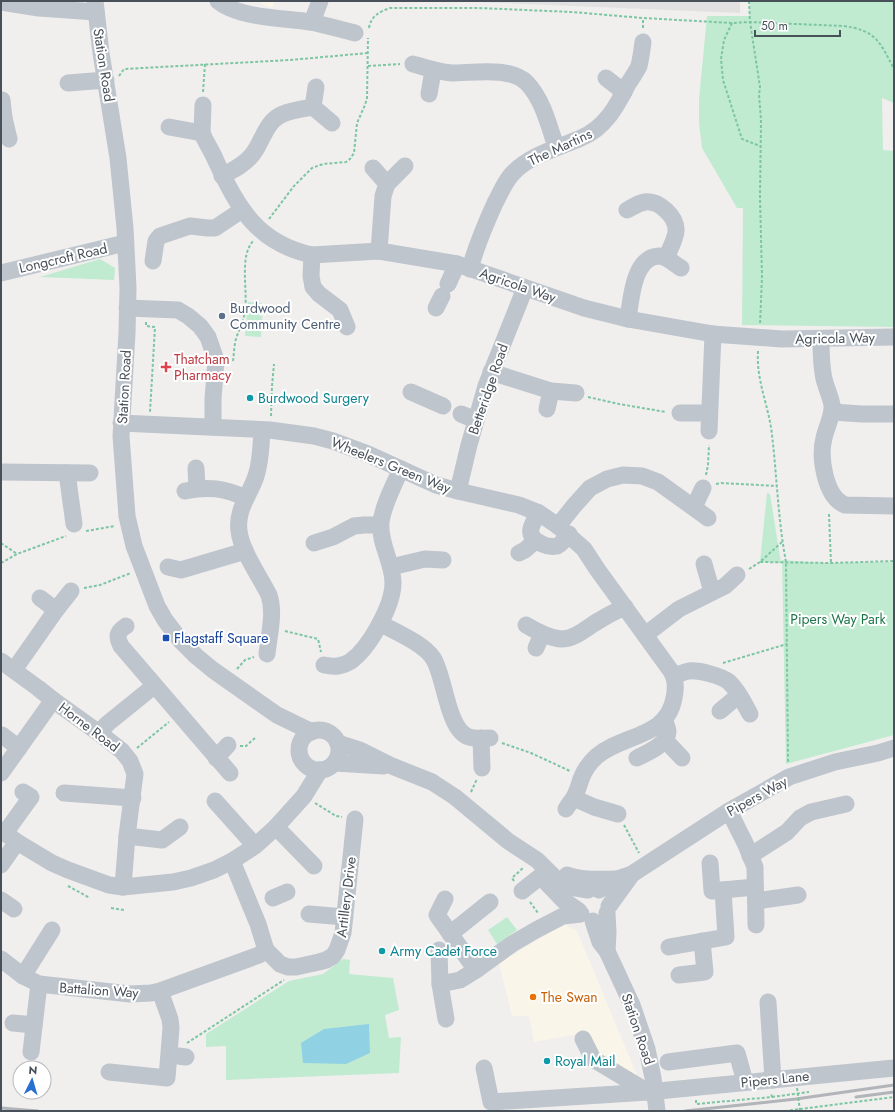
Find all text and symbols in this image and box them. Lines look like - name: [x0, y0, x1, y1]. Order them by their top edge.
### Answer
- scale bar: [755, 12, 840, 38]
- text: 50 m: [761, 17, 788, 35]
- street label: Station Road: [88, 27, 120, 103]
- street label: The Martins: [525, 123, 595, 170]
- street label: Longcroft Road: [17, 238, 109, 278]
- street label: Agricola Way: [477, 263, 560, 308]
- place label: Burdwood Community Centre: [230, 298, 340, 334]
- marker: Burdwood Community Centre: [217, 311, 227, 321]
- street label: Agricola Way: [795, 327, 876, 349]
- street label: Betteridge Road: [463, 341, 513, 437]
- street label: Station Road: [112, 349, 136, 425]
- place label: Thatcham Pharmacy: [174, 349, 232, 385]
- marker: Thatcham Pharmacy: [161, 362, 171, 372]
- place label: Burdwood Surgery: [258, 388, 370, 408]
- marker: Burdwood Surgery: [245, 393, 255, 403]
- street label: Wheelers Green Way: [328, 432, 455, 498]
- park label: Pipers Way Park: [790, 609, 887, 629]
- place label: Flagstaff Square: [174, 628, 268, 648]
- marker: Flagstaff Square: [161, 633, 171, 643]
- street label: Horne Road: [54, 698, 124, 756]
- street label: Pipers Way: [723, 771, 792, 821]
- street label: Artillery Drive: [331, 855, 361, 939]
- place label: Army Cadet Force: [390, 941, 497, 961]
- marker: Army Cadet Force: [377, 946, 387, 956]
- street label: Battalion Way: [59, 977, 140, 1003]
- place label: The Swan: [541, 987, 598, 1007]
- street label: Station Road: [616, 991, 660, 1067]
- marker: The Swan: [528, 992, 538, 1002]
- place label: Royal Mail: [555, 1051, 616, 1071]
- marker: Royal Mail: [542, 1056, 552, 1066]
- north arrow: [12, 1060, 52, 1100]
- text: N: [28, 1062, 38, 1078]
- street label: Pipers Lane: [740, 1065, 810, 1093]

